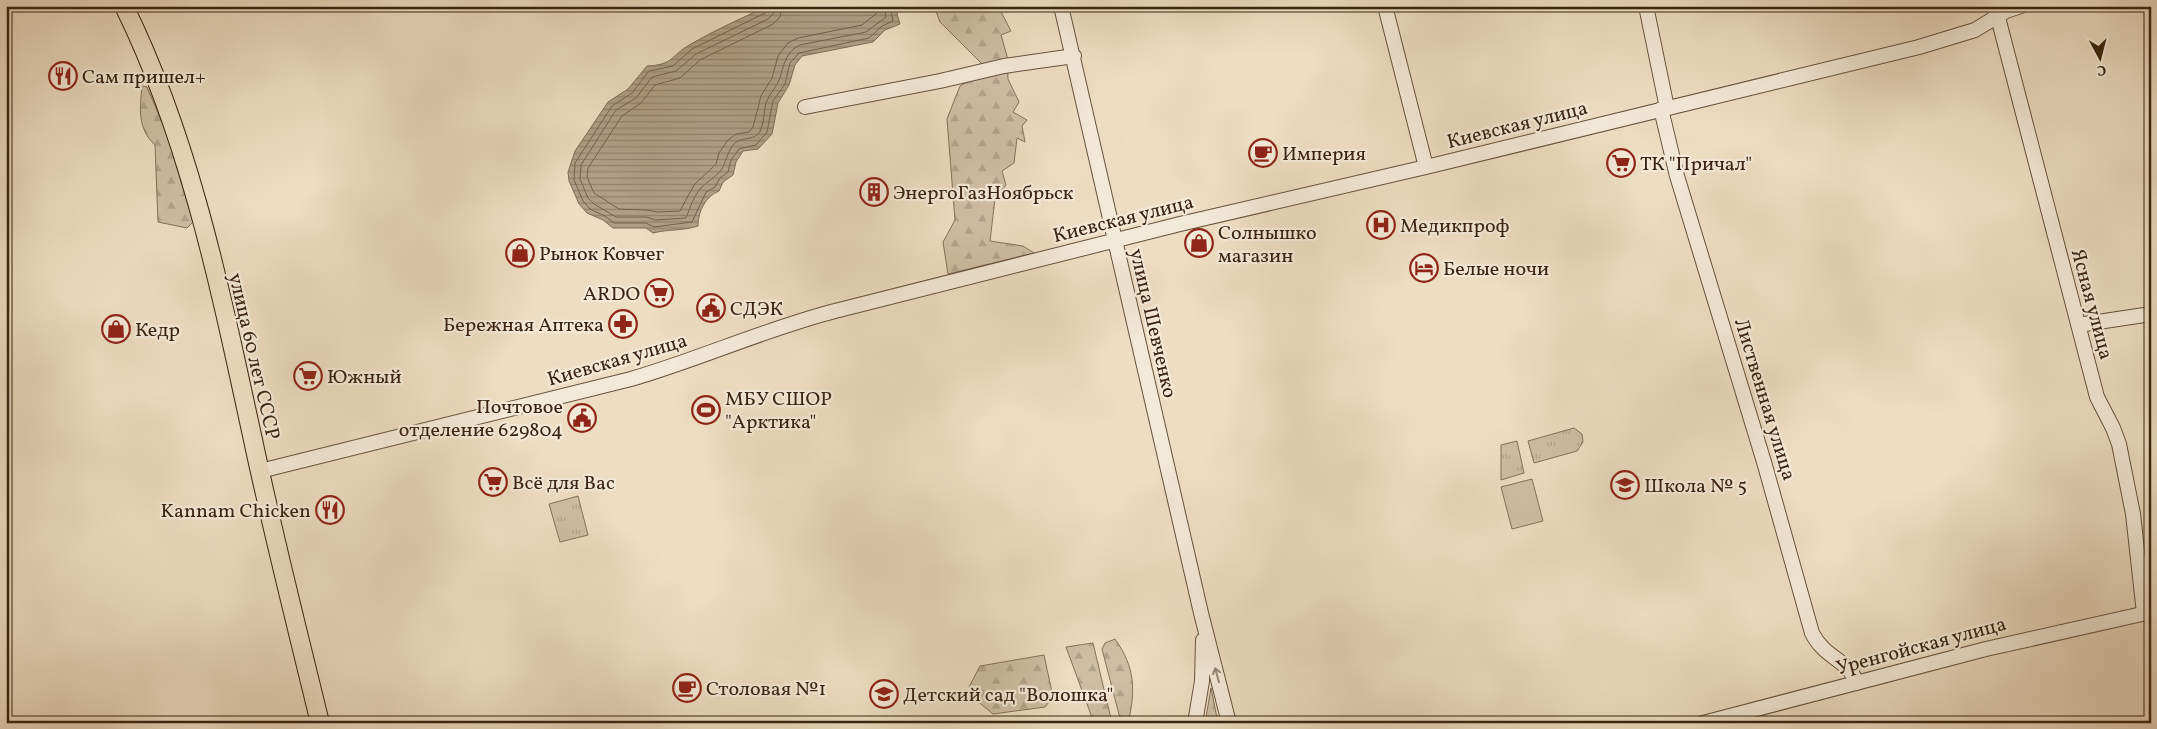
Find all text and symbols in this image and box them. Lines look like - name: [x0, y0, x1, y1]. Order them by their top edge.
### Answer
- north arrow: [2074, 32, 2124, 82]
- text: С: [2096, 59, 2107, 79]
- restaurant icon: Сам пришел+: [48, 61, 78, 91]
- place label: Сам пришел+: [82, 64, 206, 92]
- street label: Киевская улица: [1444, 95, 1591, 157]
- cafe icon: Империя: [1248, 138, 1278, 168]
- place label: Империя: [1282, 141, 1366, 169]
- supermarket icon: ТК "Причал": [1606, 148, 1636, 178]
- place label: ТК "Причал": [1640, 151, 1752, 179]
- building icon: ЭнергоГазНоябрьск: [859, 177, 889, 207]
- place label: ЭнергоГазНоябрьск: [893, 180, 1074, 208]
- street label: Киевская улица: [1050, 189, 1197, 251]
- hospital icon: Медикпроф: [1366, 210, 1396, 240]
- place label: Медикпроф: [1400, 213, 1510, 241]
- place label: Солнышко магазин: [1218, 220, 1317, 271]
- shop icon: Солнышко магазин: [1184, 228, 1214, 258]
- shop icon: Рынок Ковчег: [505, 238, 535, 268]
- place label: Рынок Ковчег: [539, 241, 664, 269]
- street label: улица Шевченко: [1121, 246, 1183, 401]
- street label: Ясная улица: [2063, 246, 2119, 363]
- hotel icon: Белые ночи: [1409, 253, 1439, 283]
- place label: Белые ночи: [1443, 256, 1549, 284]
- street label: улица 60 лет СССР: [220, 270, 286, 442]
- supermarket icon: ARDO: [644, 278, 674, 308]
- place label: ARDO: [583, 281, 640, 309]
- public building icon: СДЭК: [696, 293, 726, 323]
- place label: СДЭК: [730, 296, 783, 324]
- pharmacy icon: Бережная Аптека: [608, 309, 638, 339]
- place label: Бережная Аптека: [443, 312, 604, 340]
- shop icon: Кедр: [101, 314, 131, 344]
- street label: Лиственная улица: [1726, 315, 1802, 484]
- place label: Кедр: [135, 317, 180, 345]
- street label: Киевская улица: [544, 328, 691, 394]
- supermarket icon: Южный: [293, 361, 323, 391]
- place label: Южный: [327, 364, 402, 392]
- place label: МБУ СШОР "Арктика": [725, 386, 832, 437]
- place label: Почтовое отделение 629804: [399, 394, 563, 445]
- sports icon: МБУ СШОР "Арктика": [691, 395, 721, 425]
- public building icon: Почтовое отделение 629804: [567, 403, 597, 433]
- supermarket icon: Всё для Вас: [478, 467, 508, 497]
- place label: Всё для Вас: [512, 470, 615, 498]
- school or university icon: Школа № 5: [1610, 470, 1640, 500]
- place label: Школа № 5: [1644, 473, 1747, 501]
- restaurant icon: Kannam Chicken: [315, 495, 345, 525]
- place label: Kannam Chicken: [160, 498, 311, 526]
- street label: Уренгойская улица: [1833, 611, 2010, 683]
- one-way arrow: [1212, 668, 1222, 684]
- cafe icon: Столовая №1: [672, 673, 702, 703]
- place label: Столовая №1: [706, 676, 826, 704]
- school or university icon: Детский сад "Волошка": [869, 679, 899, 709]
- place label: Детский сад "Волошка": [903, 682, 1113, 710]

